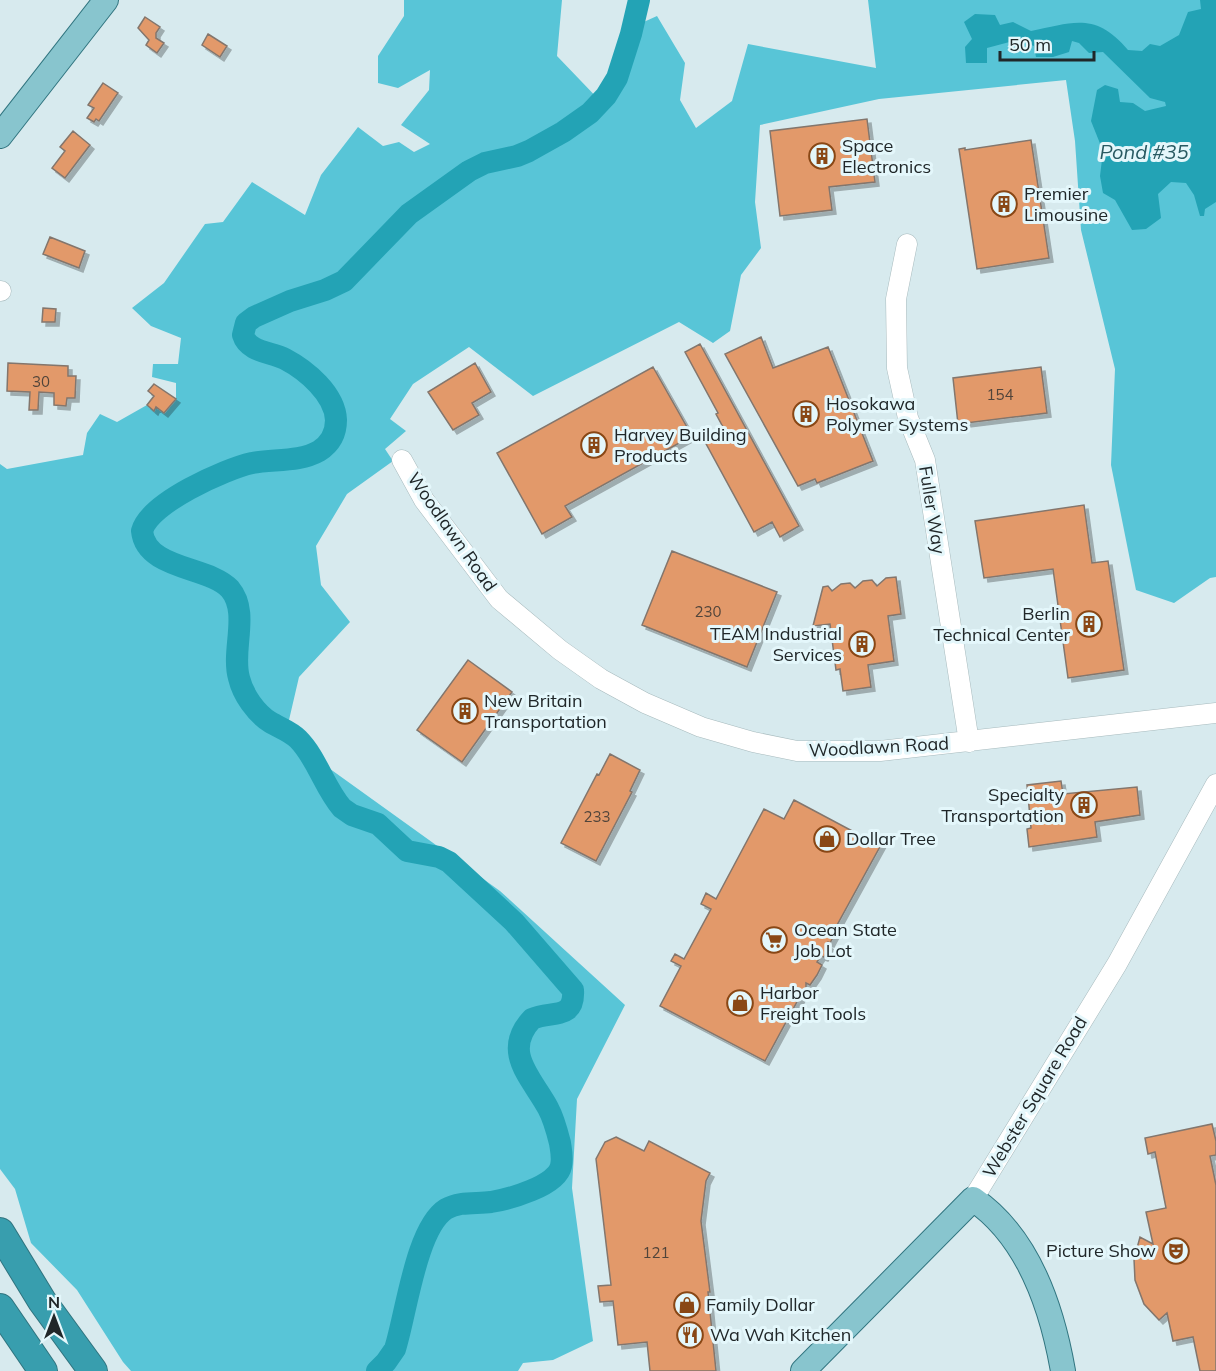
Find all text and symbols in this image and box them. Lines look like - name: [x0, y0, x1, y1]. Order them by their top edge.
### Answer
- scale bar: [1000, 24, 1094, 62]
- text: 50 m: [1009, 33, 1051, 56]
- place label: Space Electronics: [842, 134, 931, 178]
- water label: Pond #35: [1100, 139, 1188, 164]
- building icon: Space Electronics: [807, 141, 837, 171]
- place label: Premier Limousine: [1024, 182, 1108, 226]
- building icon: Premier Limousine: [989, 189, 1019, 219]
- house number: 30: [32, 372, 50, 391]
- house number: 154: [986, 385, 1014, 404]
- place label: Hosokawa Polymer Systems: [826, 392, 968, 436]
- building icon: Hosokawa Polymer Systems: [791, 399, 821, 429]
- place label: Harvey Building Products: [614, 423, 747, 467]
- building icon: Harvey Building Products: [579, 430, 609, 460]
- street label: Fuller Way: [914, 464, 951, 556]
- street label: Woodlawn Road: [403, 468, 502, 596]
- house number: 230: [694, 602, 722, 621]
- place label: Berlin Technical Center: [933, 602, 1070, 646]
- building icon: Berlin Technical Center: [1074, 609, 1104, 639]
- place label: TEAM Industrial Services: [710, 622, 842, 666]
- building icon: TEAM Industrial Services: [847, 629, 877, 659]
- place label: New Britain Transportation: [484, 689, 607, 733]
- building icon: New Britain Transportation: [450, 696, 480, 726]
- street label: Woodlawn Road: [808, 731, 950, 762]
- place label: Specialty Transportation: [941, 783, 1064, 827]
- building icon: Specialty Transportation: [1069, 790, 1099, 820]
- house number: 233: [583, 807, 611, 826]
- shop icon: Dollar Tree: [812, 824, 842, 854]
- place label: Dollar Tree: [846, 827, 936, 850]
- place label: Ocean State Job Lot: [794, 918, 897, 962]
- supermarket icon: Ocean State Job Lot: [759, 925, 789, 955]
- place label: Harbor Freight Tools: [760, 981, 866, 1025]
- shop icon: Harbor Freight Tools: [725, 988, 755, 1018]
- street label: Webster Square Road: [977, 1012, 1092, 1181]
- theatre icon: Picture Show: [1161, 1236, 1191, 1266]
- place label: Picture Show: [1046, 1239, 1156, 1262]
- house number: 121: [642, 1243, 670, 1262]
- north arrow: [24, 1287, 84, 1347]
- shop icon: Family Dollar: [672, 1290, 702, 1320]
- text: N: [48, 1292, 60, 1312]
- place label: Family Dollar: [706, 1293, 815, 1316]
- restaurant icon: Wa Wah Kitchen: [675, 1320, 705, 1350]
- place label: Wa Wah Kitchen: [710, 1323, 851, 1346]

